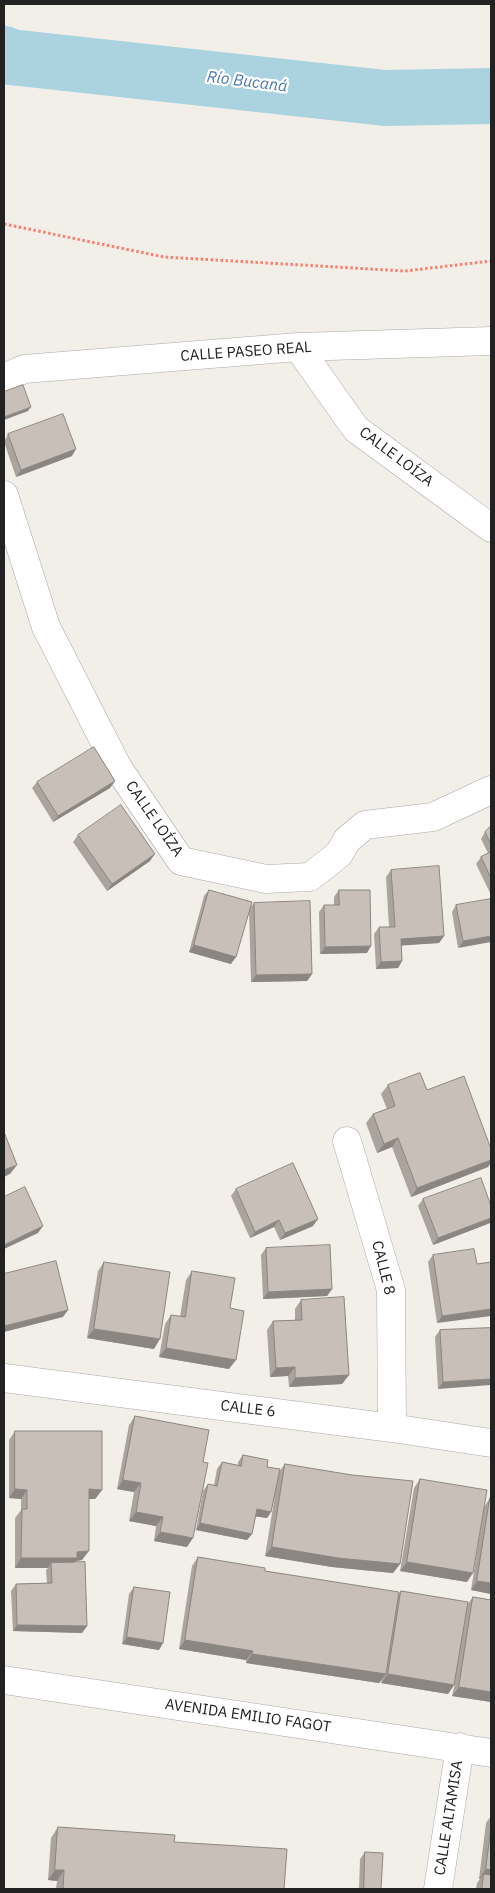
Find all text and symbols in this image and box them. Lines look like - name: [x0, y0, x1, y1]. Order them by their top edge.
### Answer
- water label: Río Bucaná: [206, 68, 288, 96]
- street label: CALLE PASEO REAL: [180, 338, 312, 366]
- street label: CALLE LOÍZA: [355, 423, 437, 491]
- street label: CALLE LOÍZA: [121, 778, 187, 860]
- street label: CALLE 8: [368, 1239, 398, 1297]
- street label: CALLE 6: [219, 1397, 277, 1421]
- street label: AVENIDA EMILIO FAGOT: [164, 1695, 332, 1737]
- street label: CALLE ALTAMISA: [431, 1759, 467, 1877]

